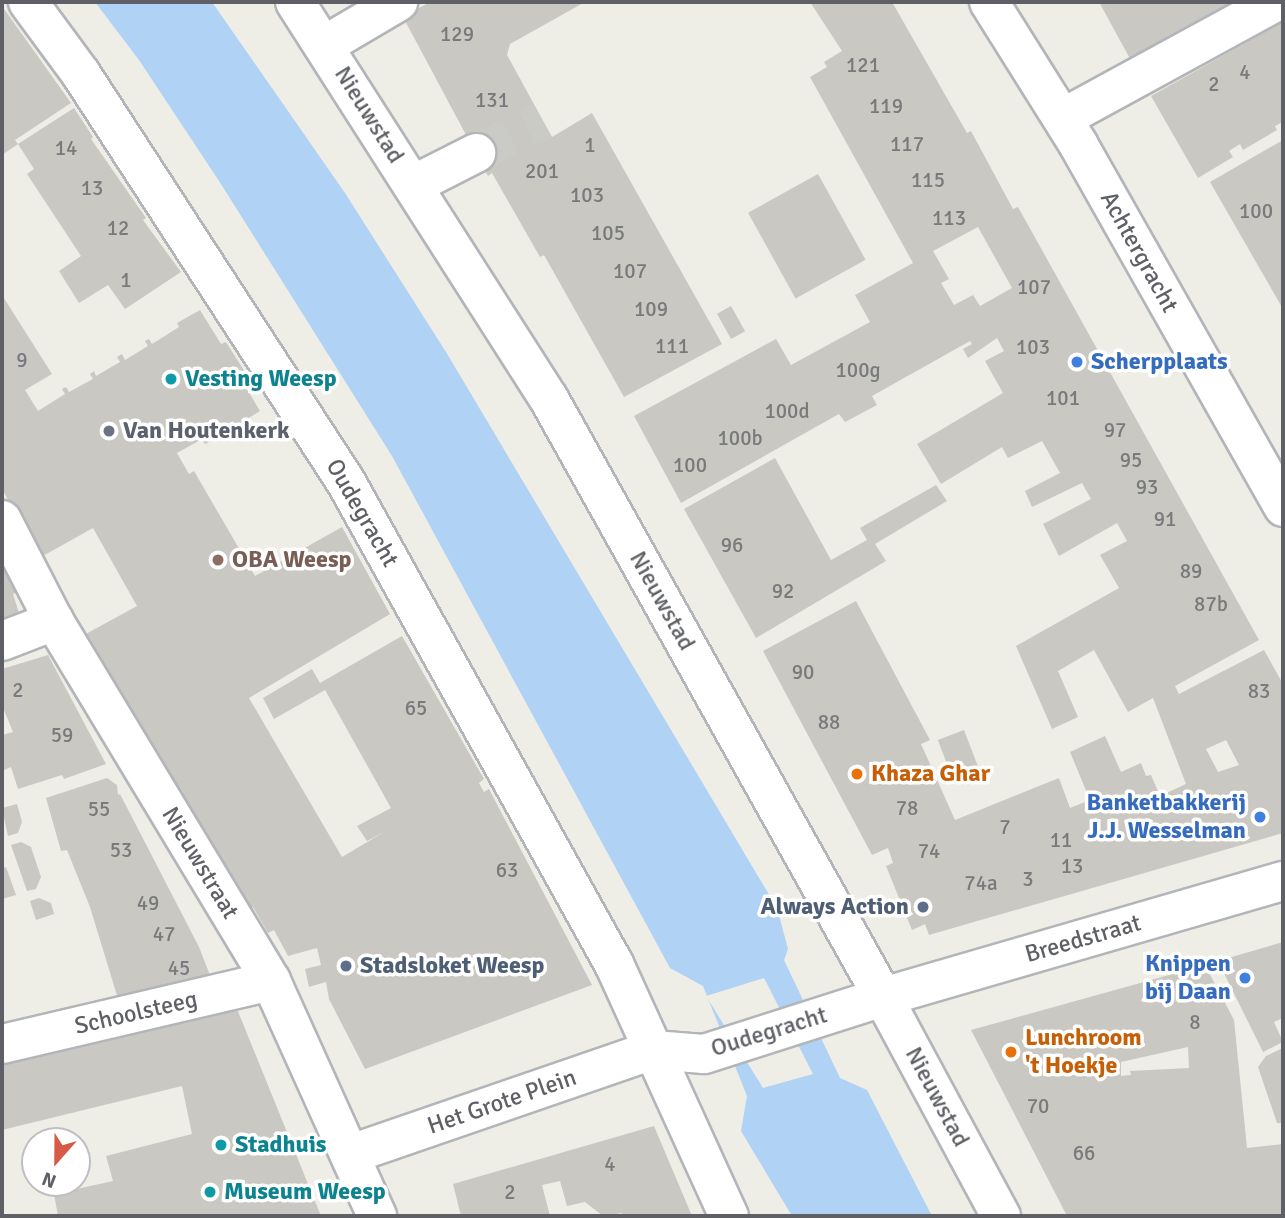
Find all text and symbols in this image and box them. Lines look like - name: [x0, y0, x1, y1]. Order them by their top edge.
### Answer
- house number: 129: [440, 21, 474, 47]
- house number: 121: [846, 52, 880, 78]
- house number: 4: [1239, 59, 1251, 85]
- street label: Nieuwstad: [328, 61, 410, 169]
- house number: 2: [1208, 71, 1220, 97]
- house number: 131: [475, 87, 509, 113]
- house number: 119: [869, 93, 903, 119]
- house number: 117: [890, 131, 924, 157]
- house number: 1: [584, 132, 596, 158]
- house number: 14: [55, 135, 77, 161]
- house number: 201: [525, 158, 559, 184]
- house number: 115: [911, 167, 945, 193]
- house number: 13: [81, 175, 103, 201]
- house number: 103: [570, 182, 604, 208]
- street label: Achtergracht: [1094, 186, 1184, 318]
- house number: 100: [1239, 198, 1273, 224]
- house number: 113: [932, 205, 966, 231]
- house number: 12: [107, 215, 129, 241]
- house number: 105: [591, 220, 625, 246]
- house number: 107: [613, 258, 647, 284]
- house number: 1: [120, 267, 132, 293]
- house number: 107: [1017, 274, 1051, 300]
- house number: 109: [634, 296, 668, 322]
- house number: 111: [655, 333, 689, 359]
- house number: 103: [1016, 334, 1050, 360]
- house number: 9: [16, 347, 28, 373]
- place label: Scherpplaats: [1091, 348, 1228, 376]
- marker: Scherpplaats: [1069, 354, 1085, 370]
- house number: 100g: [835, 357, 881, 383]
- place label: Vesting Weesp: [185, 365, 337, 393]
- marker: Vesting Weesp: [163, 371, 179, 387]
- house number: 101: [1046, 385, 1080, 411]
- house number: 100d: [764, 398, 810, 424]
- place label: Van Houtenkerk: [123, 417, 290, 445]
- house number: 97: [1104, 417, 1126, 443]
- marker: Van Houtenkerk: [101, 423, 117, 439]
- house number: 100b: [717, 425, 763, 451]
- house number: 95: [1120, 447, 1142, 473]
- house number: 100: [673, 452, 707, 478]
- street label: Oudegracht: [320, 454, 404, 572]
- house number: 93: [1136, 474, 1158, 500]
- house number: 91: [1154, 506, 1176, 532]
- house number: 96: [721, 532, 743, 558]
- place label: OBA Weesp: [232, 546, 351, 574]
- street label: Nieuwstad: [623, 546, 701, 656]
- marker: OBA Weesp: [210, 552, 226, 568]
- house number: 89: [1180, 558, 1202, 584]
- house number: 92: [772, 578, 794, 604]
- house number: 87b: [1194, 591, 1228, 617]
- house number: 90: [792, 659, 814, 685]
- house number: 2: [12, 677, 24, 703]
- house number: 83: [1248, 678, 1270, 704]
- house number: 65: [405, 695, 427, 721]
- house number: 88: [818, 709, 840, 735]
- house number: 59: [51, 722, 73, 748]
- place label: Khaza Ghar: [871, 760, 990, 788]
- marker: Khaza Ghar: [849, 766, 865, 782]
- place label: Banketbakkerij J.J. Wesselman: [1087, 789, 1246, 845]
- house number: 78: [896, 795, 918, 821]
- house number: 55: [88, 796, 110, 822]
- street label: Nieuwstraat: [155, 802, 245, 924]
- marker: Banketbakkerij J.J. Wesselman: [1252, 809, 1268, 825]
- house number: 7: [999, 814, 1011, 840]
- house number: 11: [1050, 827, 1072, 853]
- house number: 53: [110, 837, 132, 863]
- house number: 74: [918, 838, 940, 864]
- house number: 13: [1061, 853, 1083, 879]
- house number: 63: [496, 857, 518, 883]
- house number: 3: [1022, 866, 1034, 892]
- house number: 74a: [964, 870, 998, 896]
- house number: 49: [137, 890, 159, 916]
- place label: Always Action: [760, 893, 909, 921]
- marker: Always Action: [915, 899, 931, 915]
- street label: Breedstraat: [1022, 909, 1144, 969]
- house number: 47: [153, 921, 175, 947]
- place label: Knippen bij Daan: [1145, 950, 1231, 1006]
- place label: Stadsloket Weesp: [360, 952, 544, 980]
- house number: 45: [168, 955, 190, 981]
- marker: Stadsloket Weesp: [338, 958, 354, 974]
- marker: Knippen bij Daan: [1237, 970, 1253, 986]
- street label: Schoolsteeg: [72, 985, 200, 1041]
- street label: Oudegracht: [707, 1001, 831, 1063]
- house number: 8: [1189, 1009, 1201, 1035]
- place label: Lunchroom 't Hoekje: [1025, 1024, 1142, 1080]
- street label: Nieuwstad: [899, 1042, 975, 1152]
- marker: Lunchroom 't Hoekje: [1003, 1044, 1019, 1060]
- street label: Het Grote Plein: [424, 1063, 580, 1141]
- house number: 70: [1027, 1093, 1049, 1119]
- north arrow: [21, 1127, 91, 1197]
- place label: Stadhuis: [235, 1131, 326, 1159]
- marker: Stadhuis: [213, 1137, 229, 1153]
- house number: 66: [1073, 1140, 1095, 1166]
- house number: 4: [604, 1151, 616, 1177]
- text: N: [39, 1166, 60, 1193]
- place label: Museum Weesp: [224, 1178, 386, 1206]
- house number: 2: [504, 1179, 516, 1205]
- marker: Museum Weesp: [202, 1184, 218, 1200]

